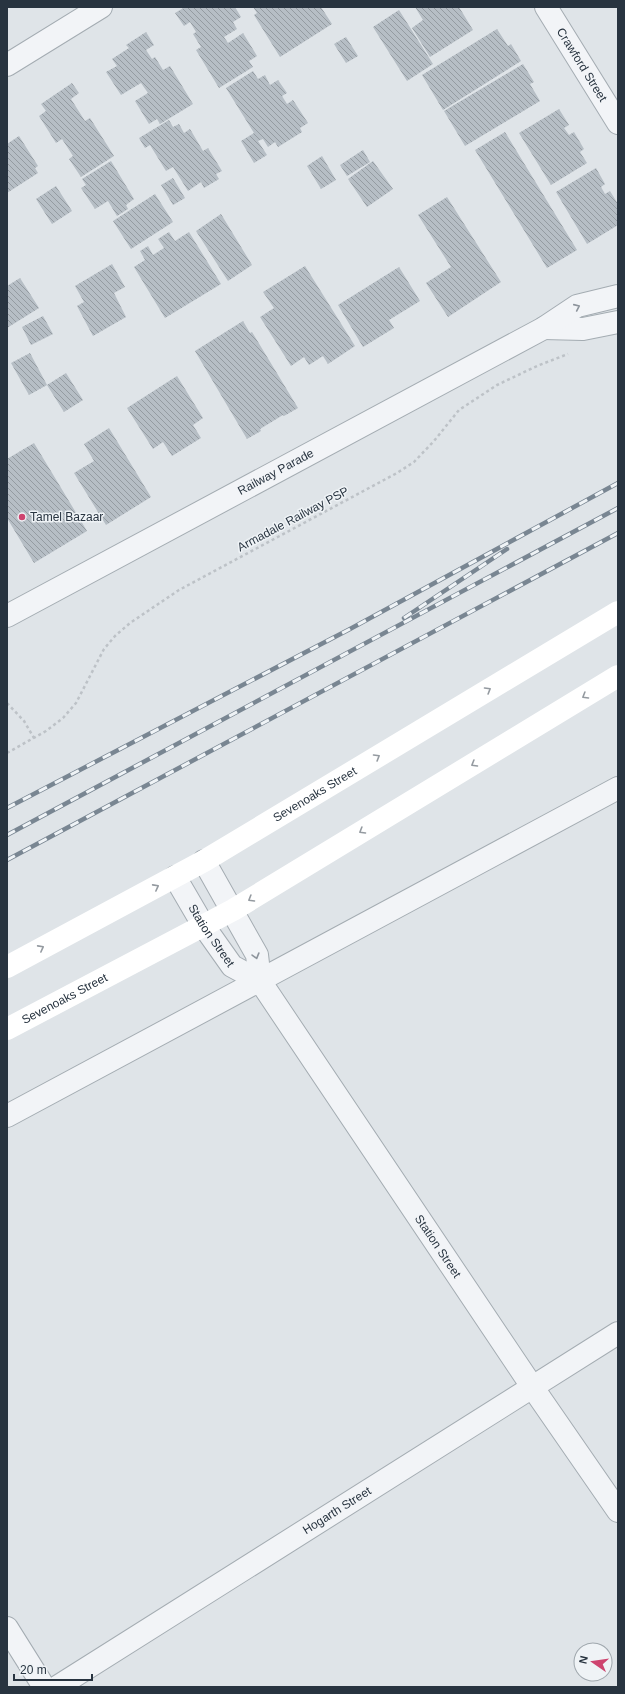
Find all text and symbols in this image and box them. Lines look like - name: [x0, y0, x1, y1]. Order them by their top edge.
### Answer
- street label: Crawford Street: [554, 25, 610, 105]
- one-way arrow: [573, 304, 581, 312]
- street label: Railway Parade: [235, 446, 316, 498]
- street label: Armadale Railway PSP: [235, 484, 351, 554]
- place label: Tamel Bazaar: [30, 510, 103, 524]
- marker: Tamel Bazaar: [17, 512, 27, 522]
- one-way arrow: [484, 688, 491, 695]
- one-way arrow: [582, 692, 589, 699]
- one-way arrow: [373, 755, 380, 762]
- one-way arrow: [471, 759, 478, 766]
- street label: Sevenoaks Street: [271, 764, 360, 825]
- one-way arrow: [359, 827, 366, 834]
- one-way arrow: [152, 884, 159, 892]
- one-way arrow: [248, 894, 255, 901]
- street label: Station Street: [185, 902, 238, 970]
- one-way arrow: [37, 946, 45, 953]
- one-way arrow: [251, 953, 260, 960]
- street label: Sevenoaks Street: [19, 970, 110, 1027]
- street label: Station Street: [412, 1212, 464, 1281]
- street label: Hogarth Street: [300, 1483, 374, 1537]
- north arrow: [573, 1642, 613, 1682]
- text: N: [577, 1654, 590, 1665]
- scale bar: [14, 1656, 92, 1682]
- text: 20 m: [20, 1663, 47, 1677]

